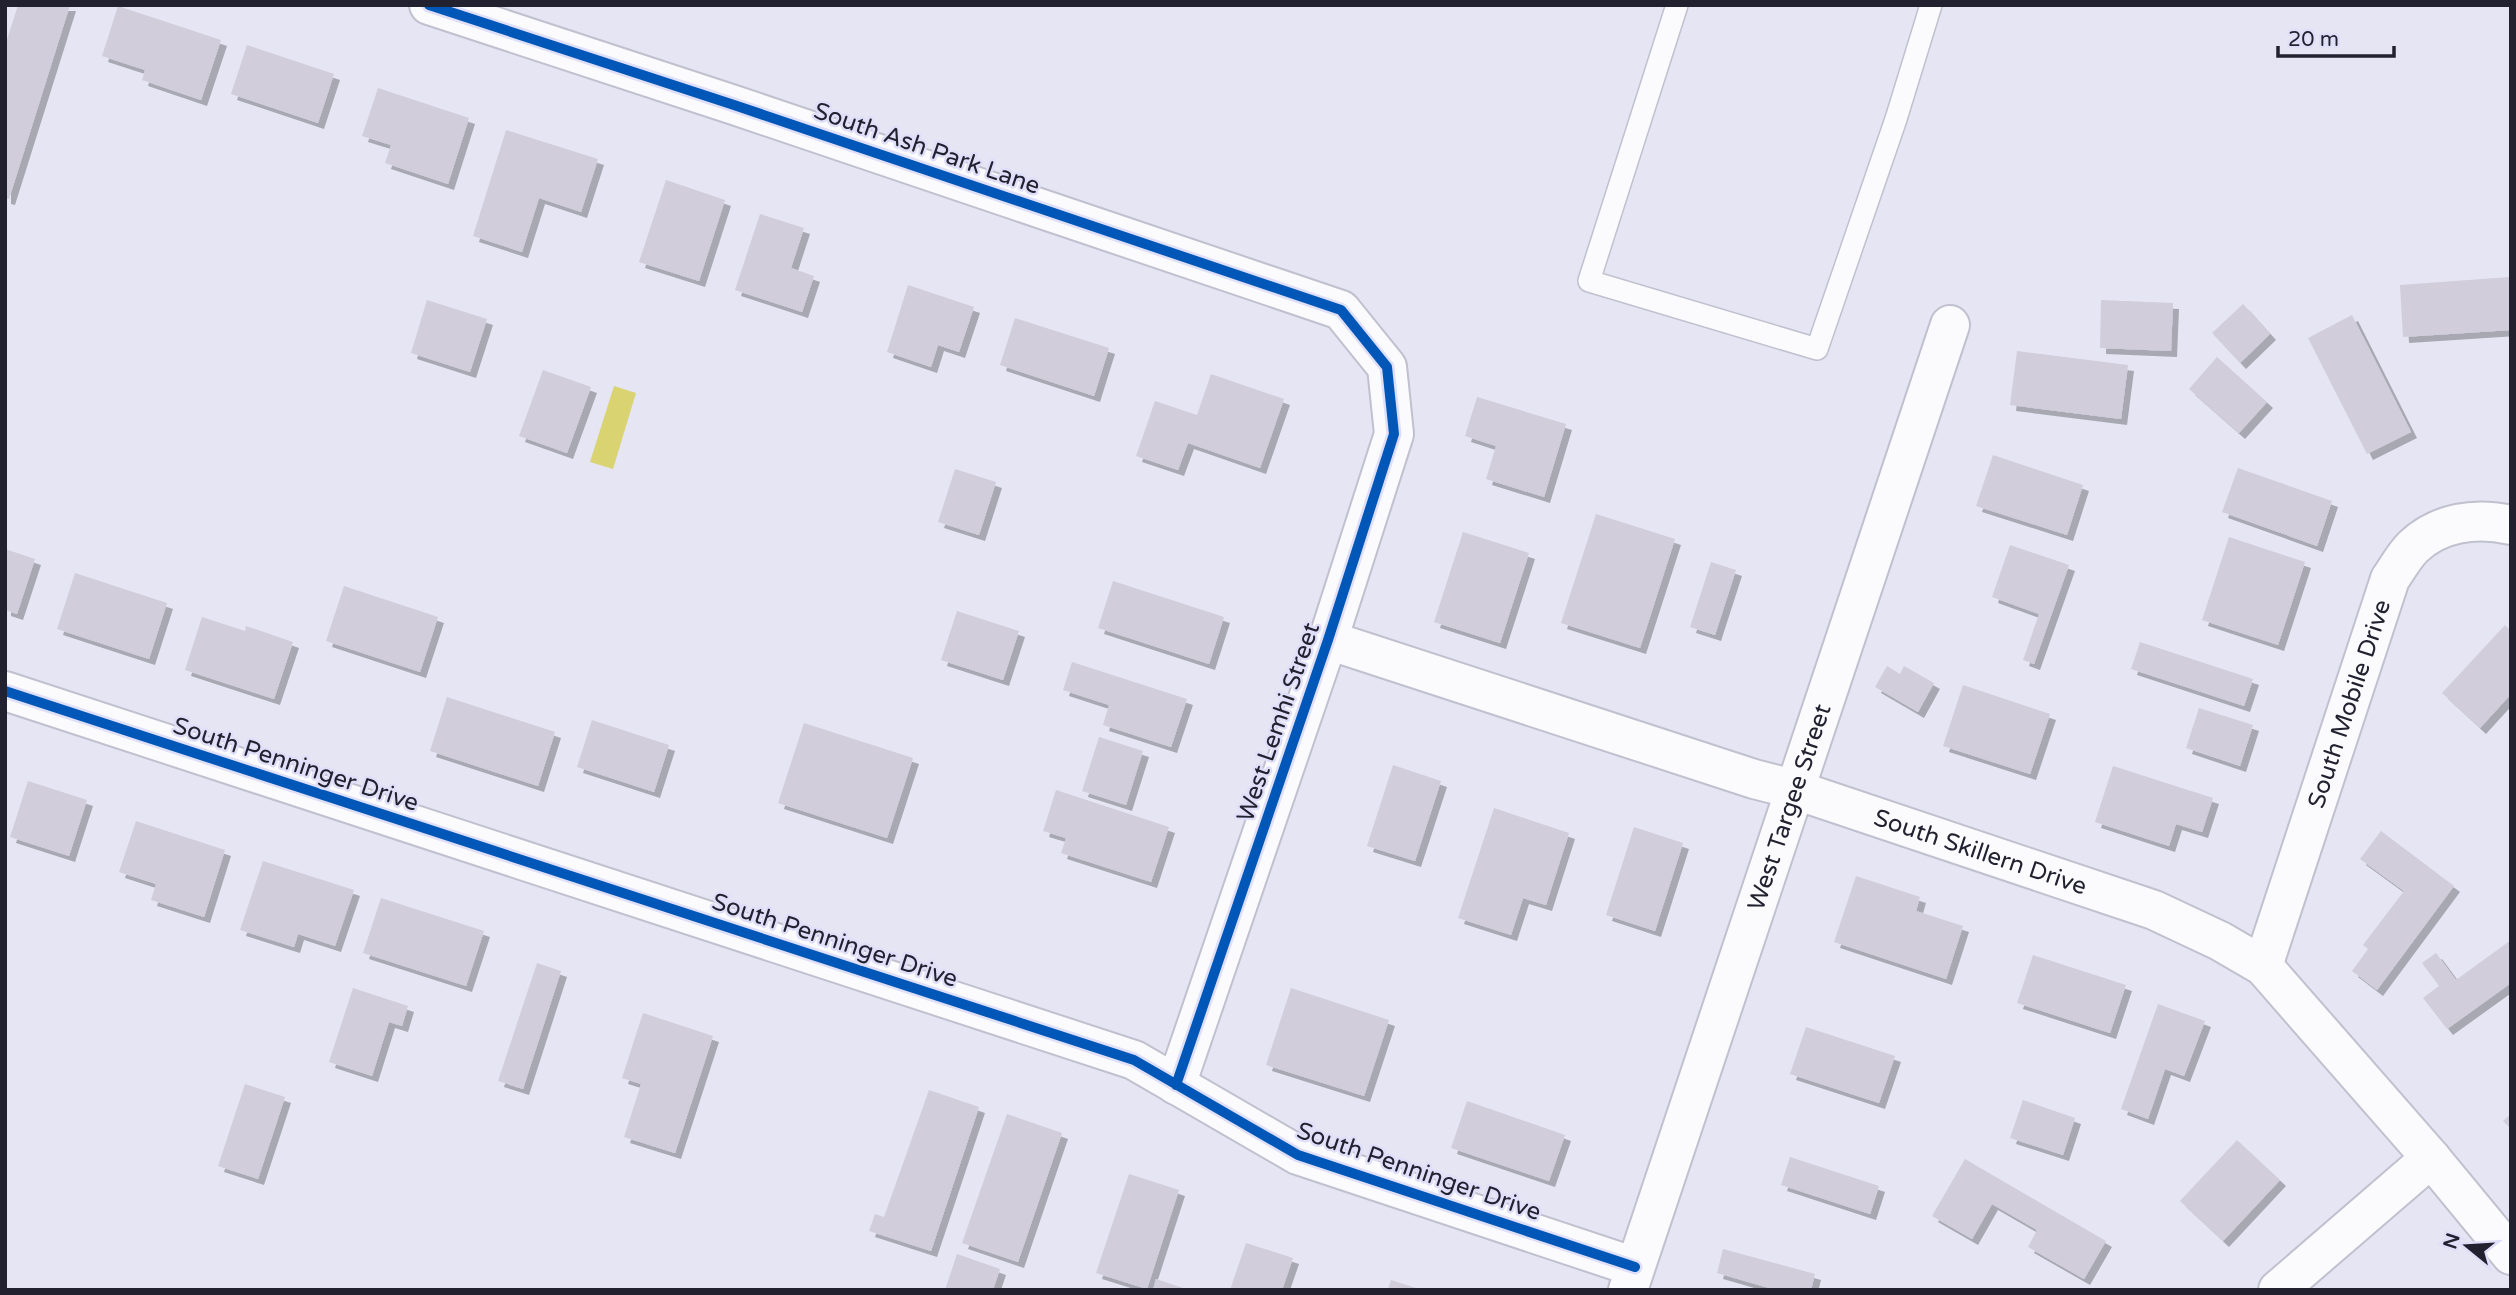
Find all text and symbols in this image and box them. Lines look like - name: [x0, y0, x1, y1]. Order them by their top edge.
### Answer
- scale bar: [2278, 14, 2394, 58]
- text: 20 m: [2288, 27, 2339, 52]
- street label: South Ash Park Lane: [810, 96, 1044, 201]
- street label: South Mobile Drive: [2302, 596, 2397, 812]
- street label: West Lemhi Street: [1231, 619, 1326, 825]
- street label: West Targee Street: [1742, 700, 1838, 914]
- street label: South Penninger Drive: [169, 711, 422, 818]
- street label: South Skillern Drive: [1870, 803, 2090, 901]
- street label: South Penninger Drive: [708, 887, 961, 994]
- street label: South Penninger Drive: [1293, 1116, 1545, 1227]
- north arrow: [2432, 1211, 2502, 1281]
- text: N: [2439, 1230, 2465, 1252]

